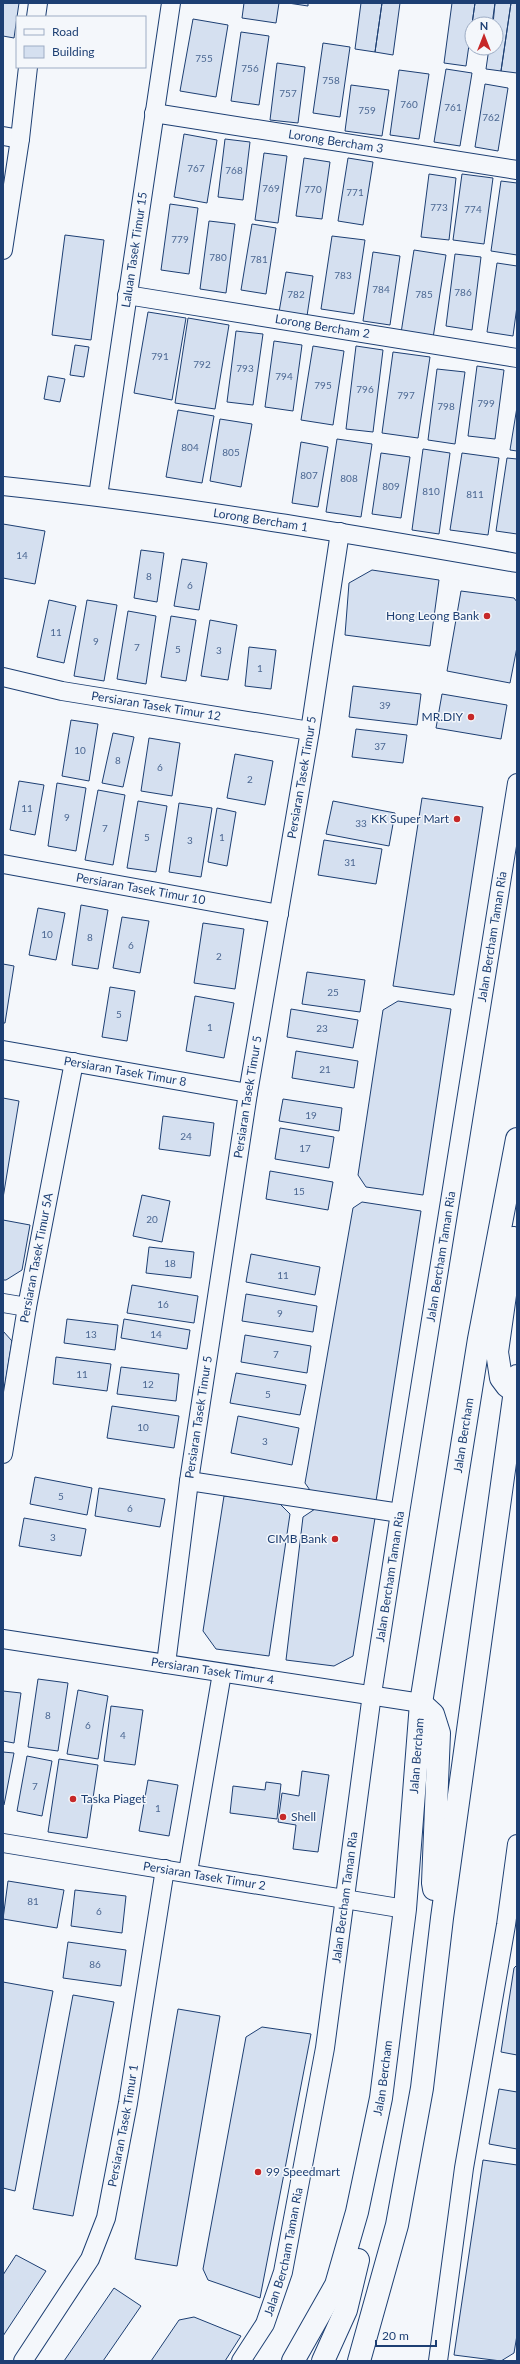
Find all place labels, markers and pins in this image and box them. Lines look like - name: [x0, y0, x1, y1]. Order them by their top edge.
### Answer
- place label: Hong Leong Bank: [386, 608, 480, 623]
- marker: Hong Leong Bank: [482, 611, 492, 621]
- place label: MR.DIY: [422, 709, 464, 724]
- marker: MR.DIY: [466, 712, 476, 722]
- place label: KK Super Mart: [371, 811, 450, 826]
- marker: KK Super Mart: [452, 814, 462, 824]
- place label: CIMB Bank: [267, 1531, 328, 1546]
- marker: CIMB Bank: [330, 1534, 340, 1544]
- place label: Taska Piaget: [81, 1791, 146, 1806]
- marker: Taska Piaget: [68, 1794, 78, 1804]
- place label: Shell: [291, 1809, 316, 1824]
- marker: Shell: [278, 1812, 288, 1822]
- place label: 99 Speedmart: [266, 2164, 341, 2179]
- marker: 99 Speedmart: [253, 2167, 263, 2177]

